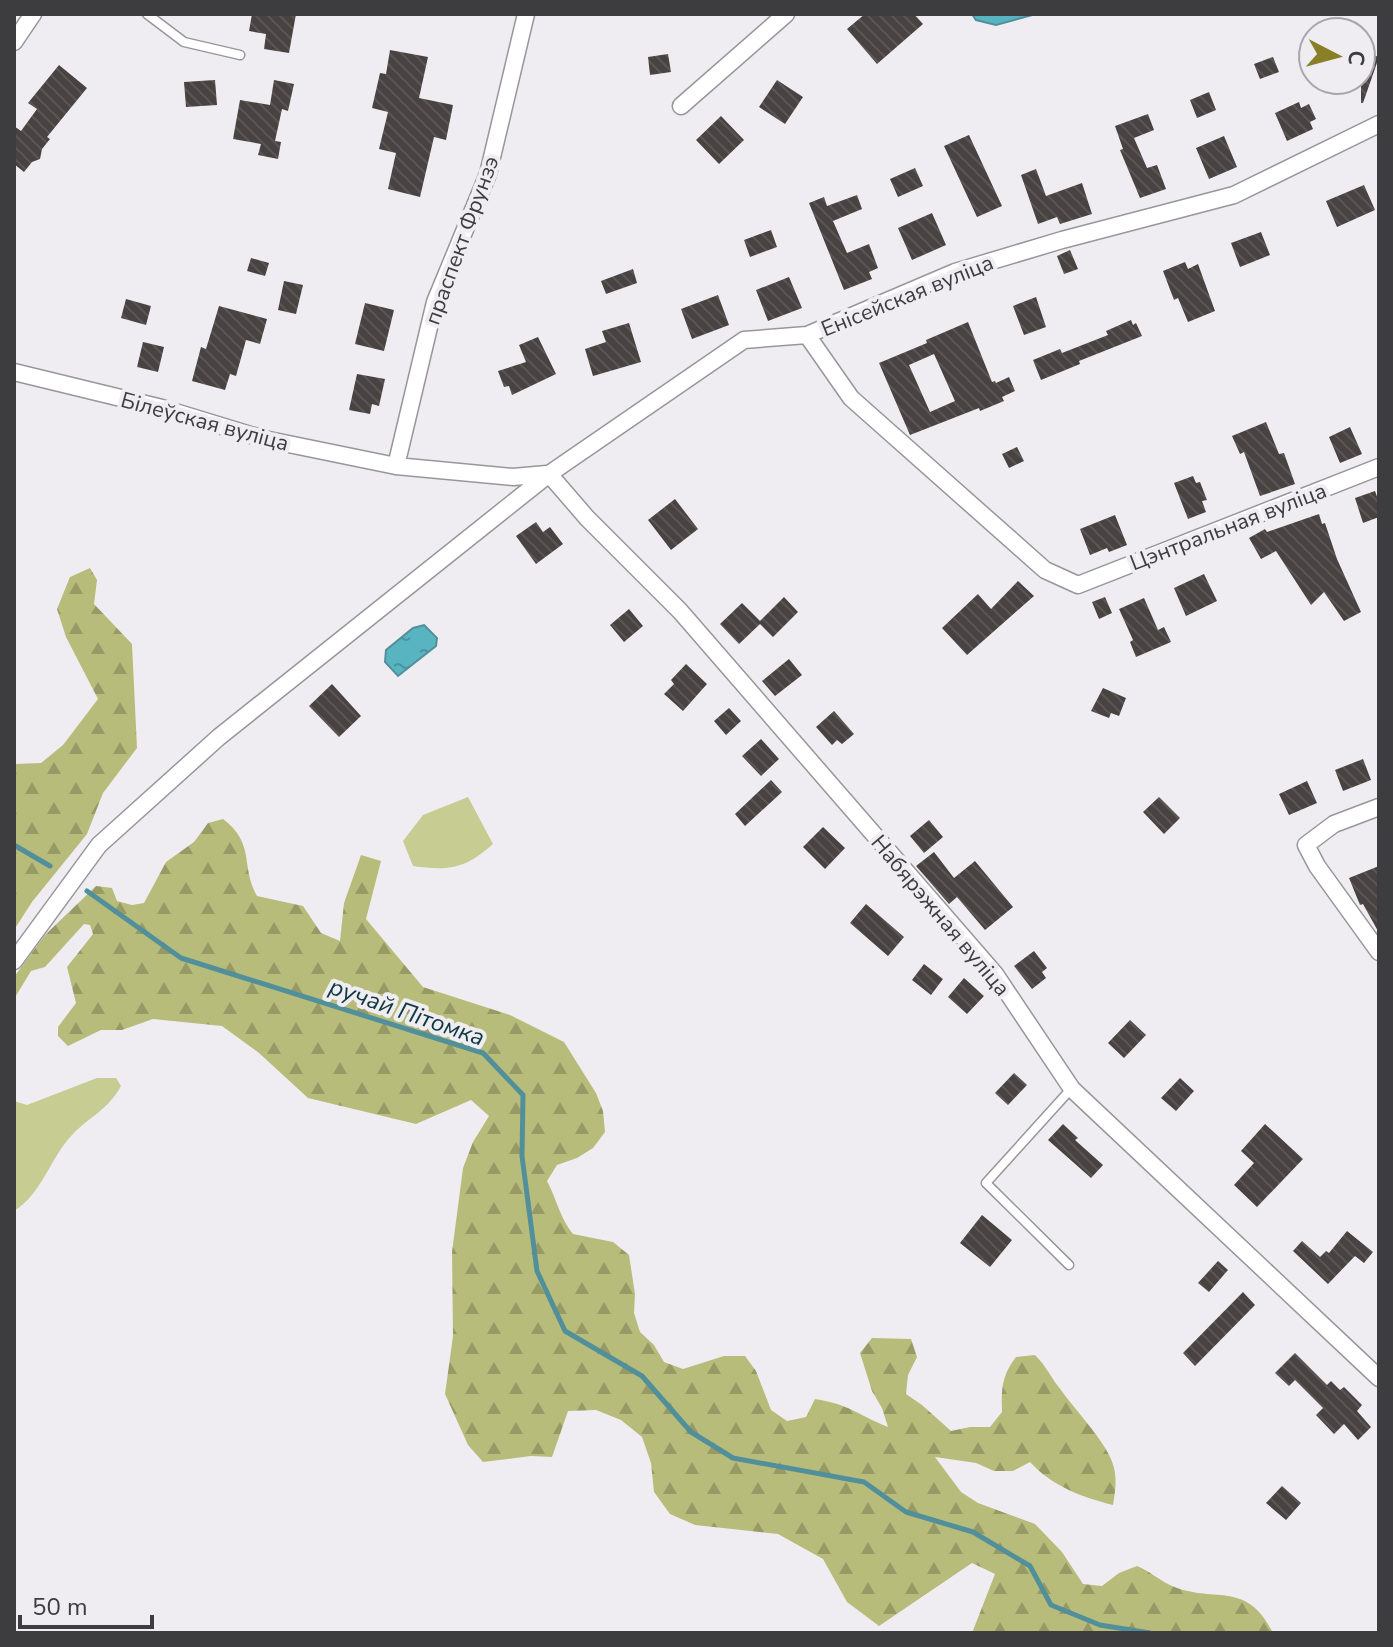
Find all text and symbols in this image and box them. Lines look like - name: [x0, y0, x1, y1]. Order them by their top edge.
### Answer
- north arrow: [1297, 16, 1377, 96]
- text: С: [1340, 49, 1372, 67]
- street label: праспект Фрунзэ: [417, 152, 506, 329]
- street label: Енісейская вуліца: [817, 248, 998, 344]
- street label: Білеўская вуліца: [117, 385, 292, 459]
- street label: Цэнтральная вуліца: [1126, 476, 1331, 578]
- street label: Набярэжная вуліца: [864, 829, 1017, 1003]
- water label: ручай Пітомка: [325, 970, 489, 1054]
- scale bar: [20, 1579, 152, 1629]
- text: 50 m: [32, 1591, 88, 1623]

